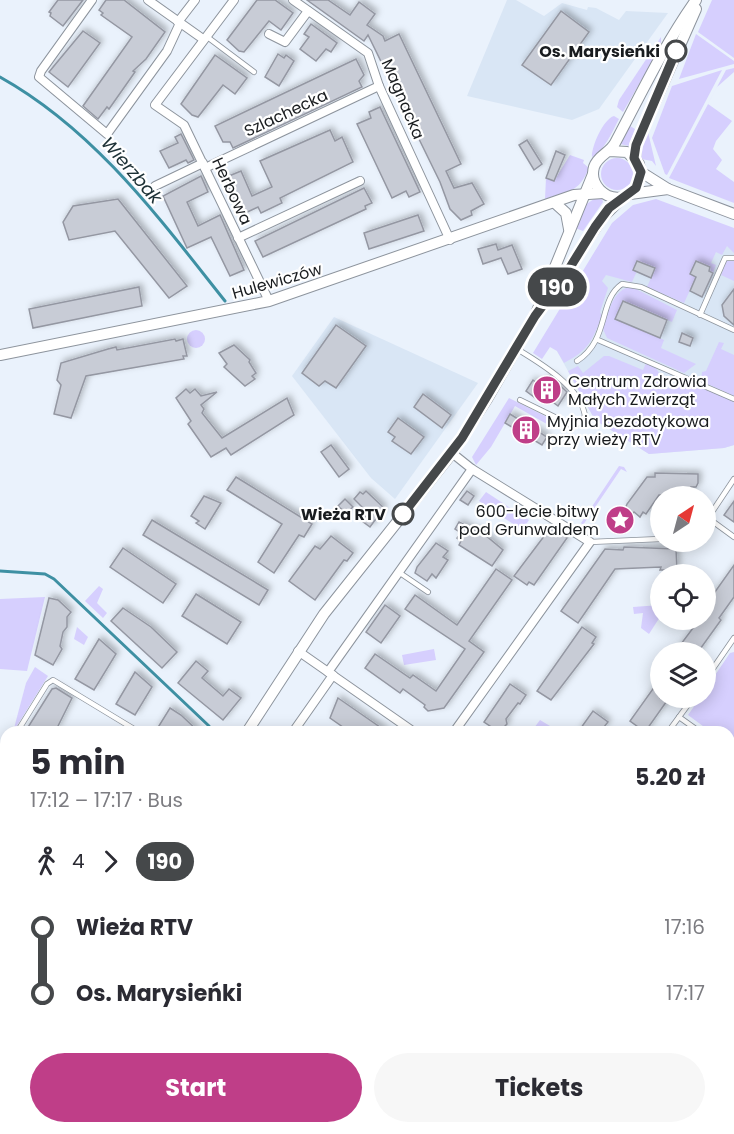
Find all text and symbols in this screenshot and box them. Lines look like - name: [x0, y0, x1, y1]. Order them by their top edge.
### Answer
- place label: Os. Marysieńki: [539, 40, 660, 63]
- marker: Os. Marysieńki: [665, 40, 687, 62]
- street label: Magnacka: [376, 55, 430, 143]
- street label: Szlachecka: [240, 84, 332, 142]
- water label: Wierzbak: [96, 131, 169, 210]
- street label: Herbowa: [206, 154, 258, 228]
- street label: Hulewiczów: [229, 257, 325, 305]
- line badge: 190: [522, 268, 592, 306]
- text: 190: [540, 273, 574, 302]
- place label: Centrum Zdrowia Małych Zwierząt: [568, 370, 707, 411]
- building icon: Centrum Zdrowia Małych Zwierząt: [531, 374, 563, 406]
- place label: Myjnia bezdotykowa przy wieży RTV: [547, 410, 709, 451]
- building icon: Myjnia bezdotykowa przy wieży RTV: [510, 414, 542, 446]
- north arrow: [650, 486, 716, 552]
- map controls: [650, 486, 716, 708]
- place label: 600-lecie bitwy pod Grunwaldem: [459, 500, 599, 541]
- place label: Wieża RTV: [301, 503, 386, 526]
- marker: Wieża RTV: [392, 503, 414, 525]
- place icon: 600-lecie bitwy pod Grunwaldem: [604, 504, 636, 536]
- button: locate: [650, 564, 716, 630]
- button: layers: [650, 642, 716, 708]
- text: 5 min: [30, 739, 125, 786]
- text: 5.20 zł: [635, 762, 705, 793]
- text: 17:12 – 17:17 · Bus: [30, 786, 183, 814]
- icon: walk: [30, 845, 63, 878]
- icon: forward: [94, 845, 127, 878]
- text: 4: [72, 847, 85, 875]
- text: 190: [148, 847, 182, 876]
- text: Wieża RTV: [76, 912, 193, 943]
- text: 17:16: [664, 913, 705, 941]
- text: Os. Marysieńki: [76, 978, 242, 1009]
- text: 17:17: [666, 979, 705, 1007]
- button: Start: [30, 1053, 362, 1122]
- button: Tickets: [374, 1053, 705, 1122]

